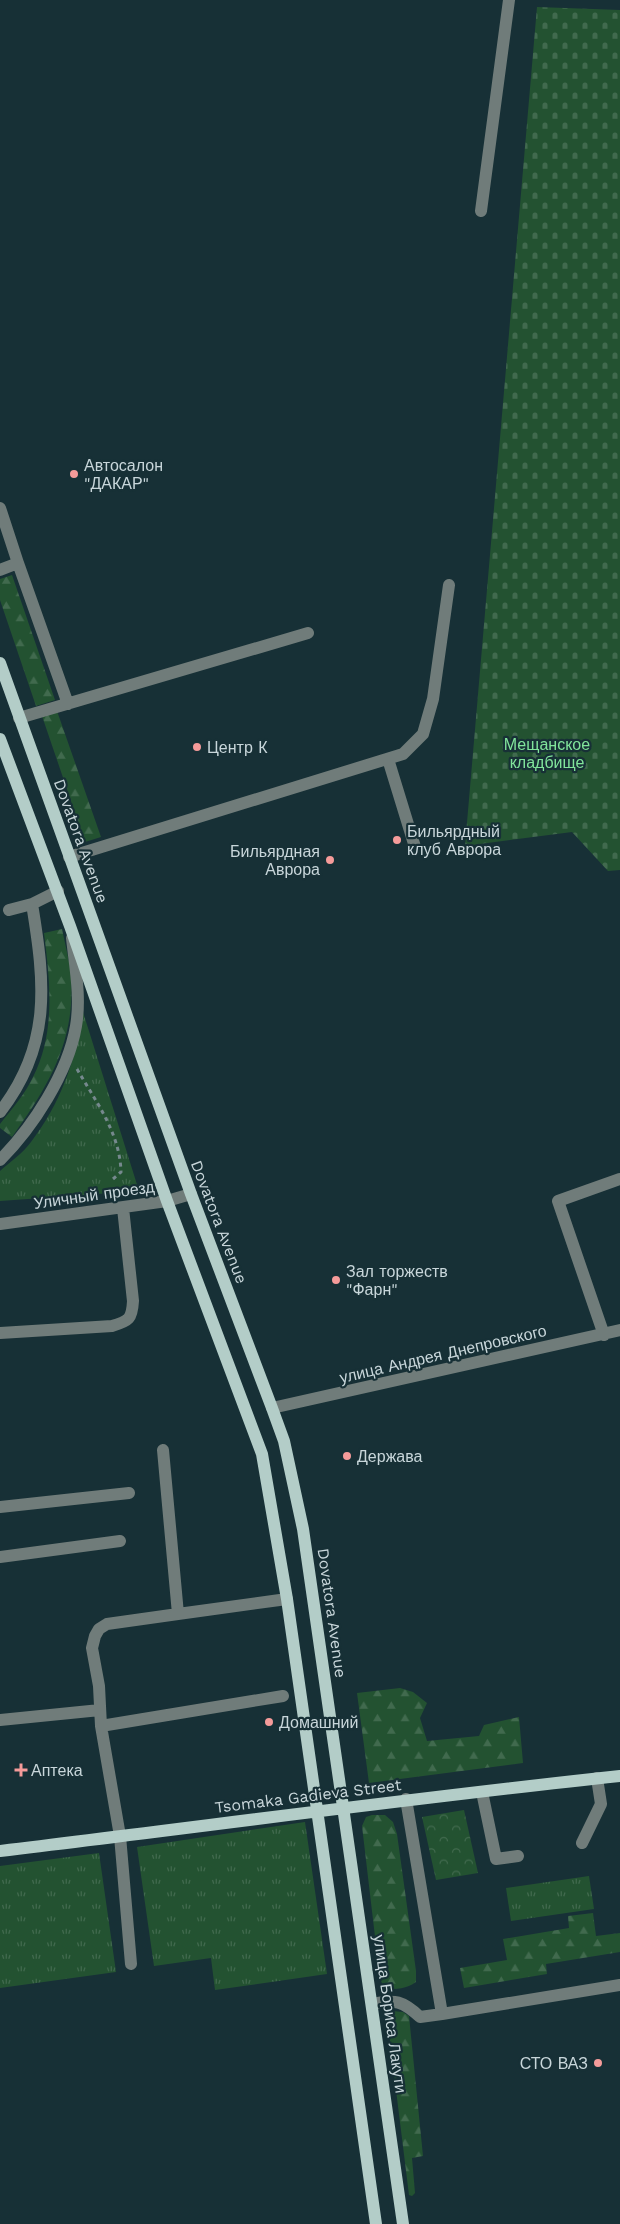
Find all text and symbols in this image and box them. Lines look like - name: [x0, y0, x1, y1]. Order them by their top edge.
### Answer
- place label: Автосалон "ДАКАР": [84, 456, 163, 493]
- marker: Автосалон "ДАКАР": [68, 468, 80, 480]
- park label: Мещанское кладбище: [504, 735, 590, 772]
- place label: Центр К: [207, 738, 268, 757]
- marker: Центр К: [191, 741, 203, 753]
- street label: Dovatora Avenue: [50, 776, 112, 906]
- place label: Бильярдный клуб Аврора: [407, 822, 501, 859]
- marker: Бильярдный клуб Аврора: [391, 834, 403, 846]
- place label: Бильярдная Аврора: [230, 842, 320, 879]
- marker: Бильярдная Аврора: [324, 854, 336, 866]
- street label: Dovatora Avenue: [187, 1158, 251, 1286]
- street label: Уличный проезд: [32, 1177, 156, 1213]
- place label: Зал торжеств "Фарн": [346, 1262, 448, 1299]
- marker: Зал торжеств "Фарн": [330, 1274, 342, 1286]
- street label: улица Андрея Днепровского: [338, 1321, 549, 1387]
- place label: Держава: [357, 1447, 423, 1466]
- marker: Держава: [341, 1450, 353, 1462]
- street label: Dovatora Avenue: [313, 1547, 351, 1679]
- place label: Домашний: [279, 1713, 358, 1732]
- marker: Домашний: [263, 1716, 275, 1728]
- place label: Аптека: [31, 1761, 83, 1780]
- marker: Аптека: [15, 1764, 27, 1776]
- street label: Tsomaka Gadieva Street: [214, 1775, 403, 1817]
- street label: улица Бориса Лакути: [369, 1934, 411, 2094]
- place label: СТО ВАЗ: [520, 2054, 588, 2073]
- marker: СТО ВАЗ: [592, 2057, 604, 2069]

